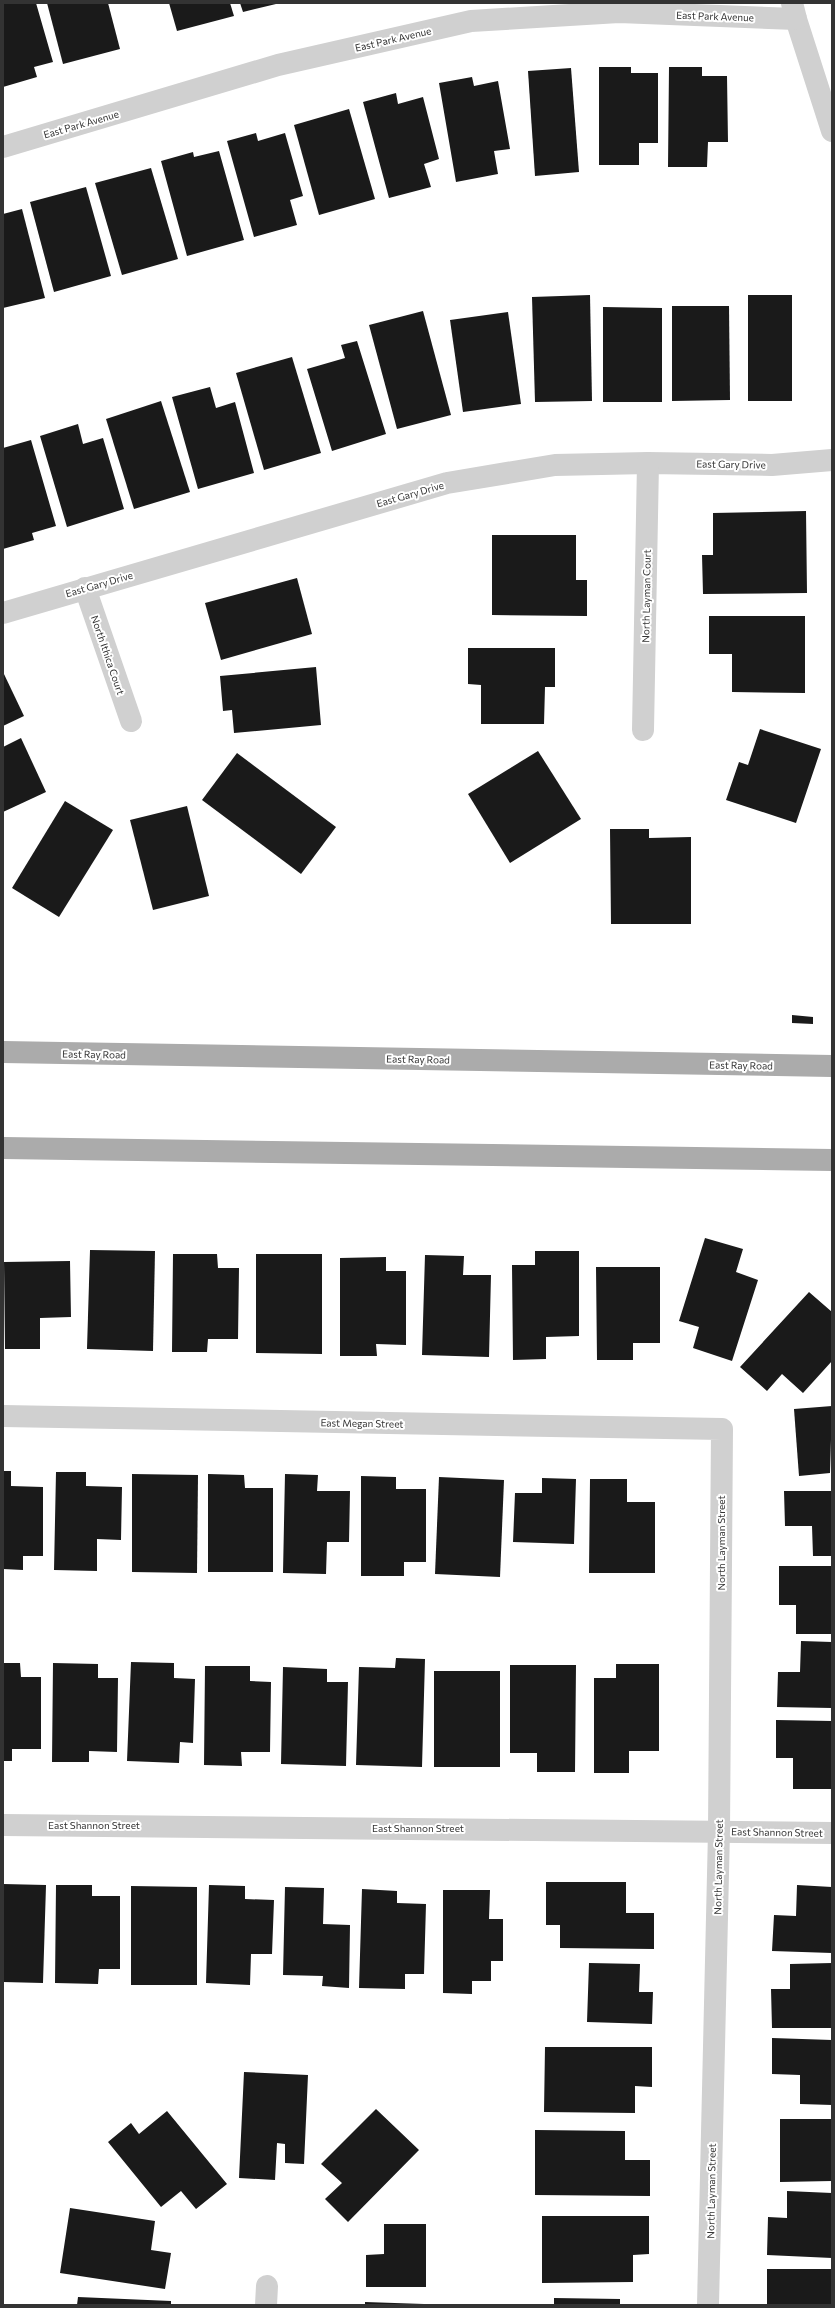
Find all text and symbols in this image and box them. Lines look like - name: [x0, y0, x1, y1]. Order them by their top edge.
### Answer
- street label: East Park Avenue: [676, 9, 754, 23]
- street label: East Park Avenue: [354, 24, 432, 54]
- street label: East Park Avenue: [42, 107, 120, 141]
- street label: East Gary Drive: [696, 457, 766, 471]
- street label: East Gary Drive: [375, 479, 445, 509]
- street label: North Layman Court: [639, 549, 653, 643]
- street label: East Gary Drive: [64, 569, 134, 599]
- street label: North Ithica Court: [89, 614, 127, 696]
- street label: East Ray Road: [62, 1047, 126, 1061]
- street label: East Ray Road: [386, 1052, 450, 1066]
- street label: East Ray Road: [709, 1058, 773, 1072]
- street label: East Megan Street: [320, 1416, 404, 1430]
- street label: North Layman Street: [715, 1495, 727, 1591]
- street label: East Shannon Street: [48, 1819, 140, 1831]
- street label: North Layman Street: [711, 1819, 725, 1915]
- street label: East Shannon Street: [372, 1822, 464, 1834]
- street label: East Shannon Street: [731, 1825, 823, 1839]
- street label: North Layman Street: [704, 2143, 718, 2239]

